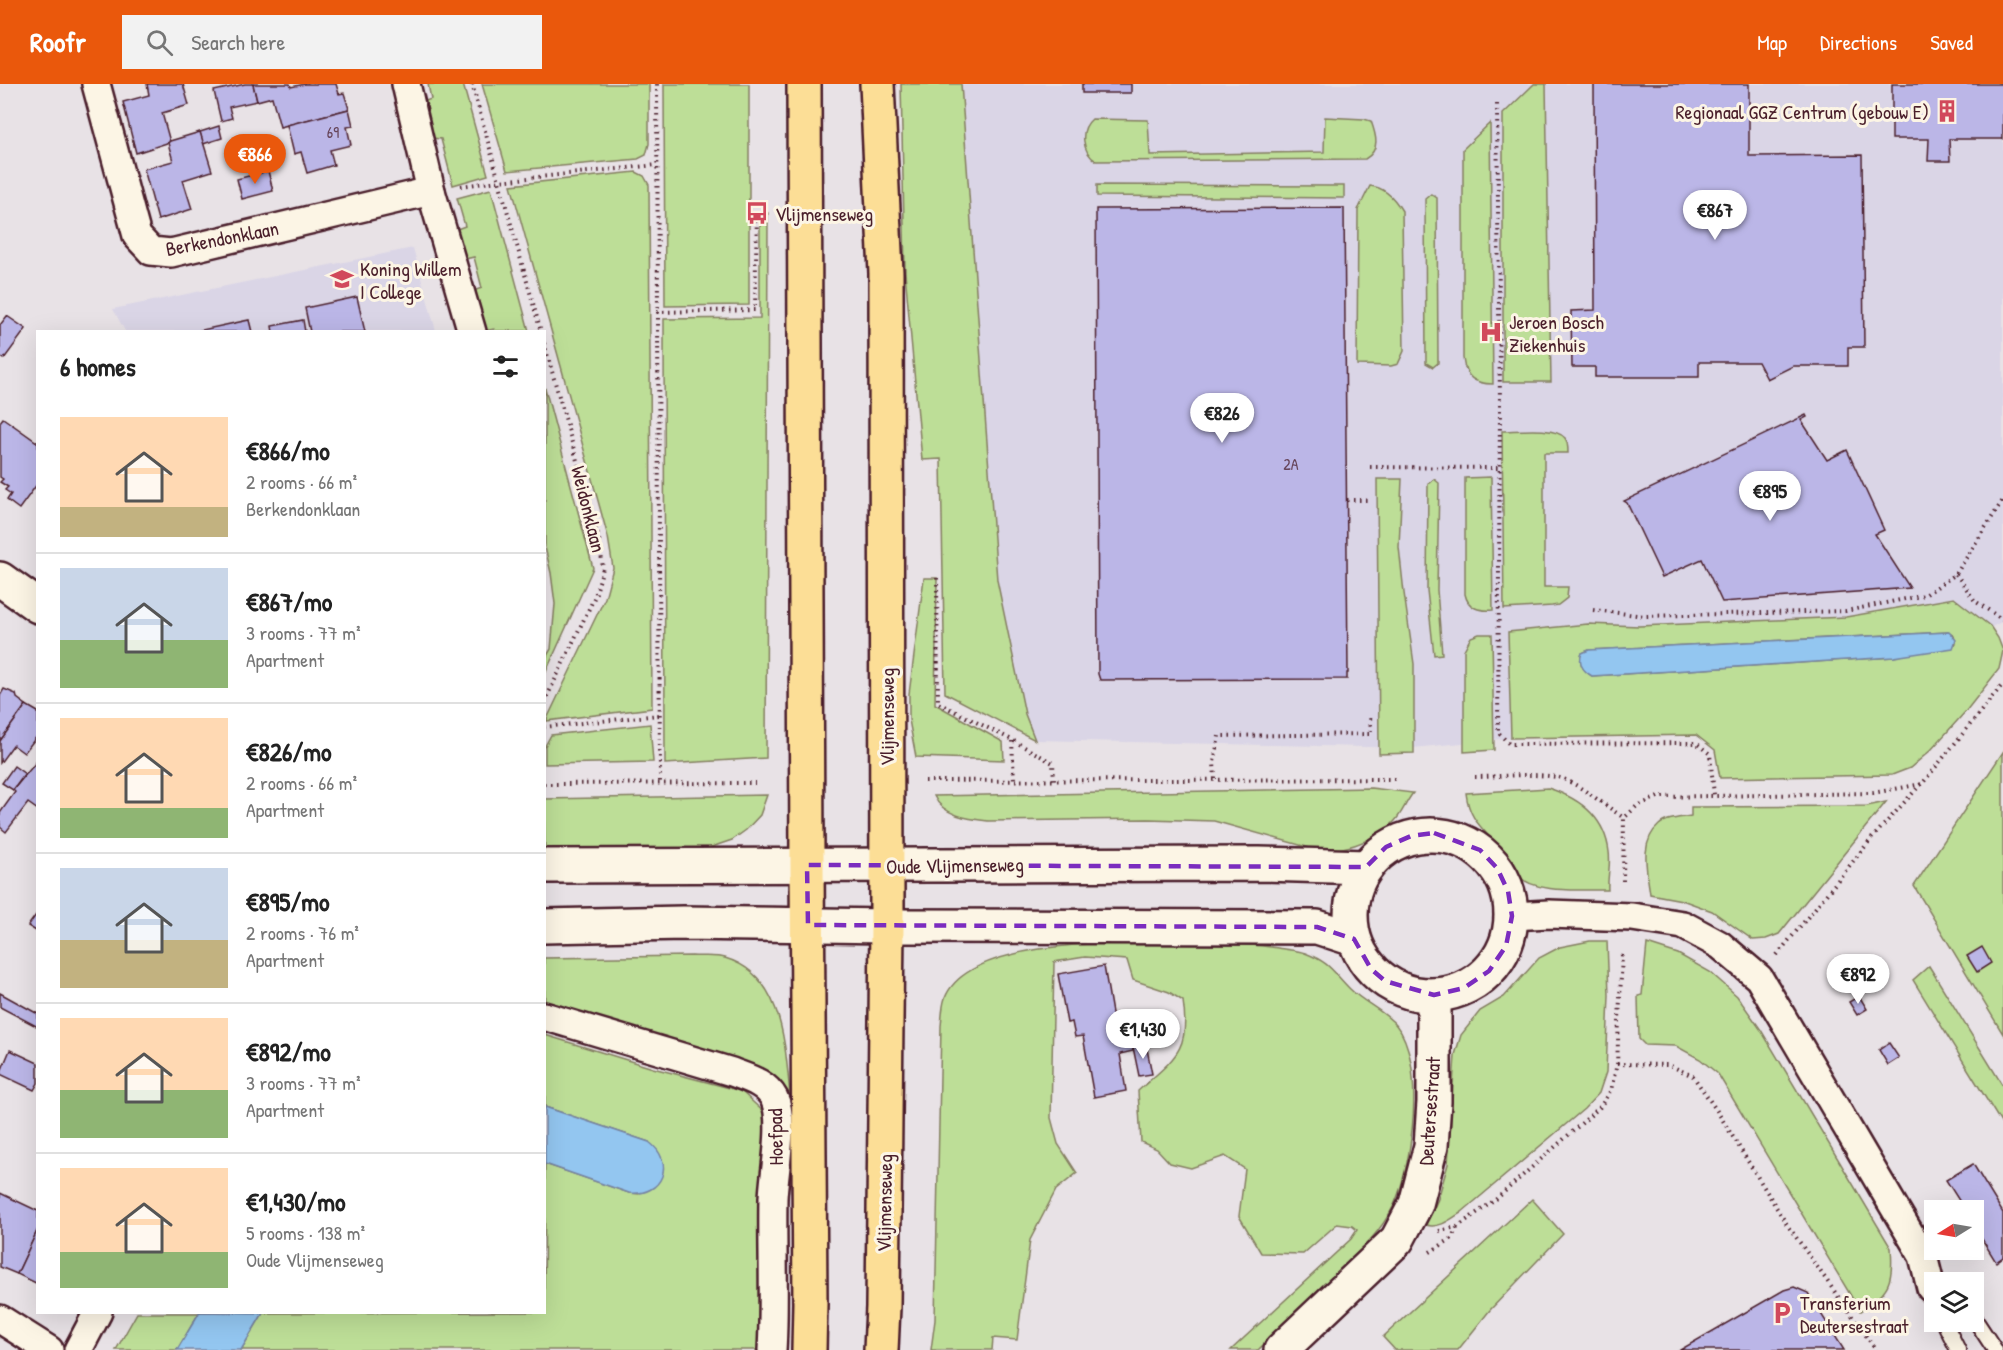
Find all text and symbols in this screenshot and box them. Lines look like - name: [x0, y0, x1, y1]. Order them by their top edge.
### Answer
- search box: [122, 15, 542, 69]
- text: Roofr: [30, 23, 86, 61]
- icon: search: [143, 26, 176, 59]
- text: Search here: [191, 27, 285, 57]
- text: Map: [1757, 28, 1787, 57]
- text: Directions: [1820, 28, 1897, 57]
- text: Saved: [1930, 28, 1973, 57]
- place label: Regionaal GGZ Centrum (gebouw E): [1675, 98, 1929, 125]
- building icon: Regionaal GGZ Centrum (gebouw E): [1934, 98, 1960, 124]
- house number: 69: [327, 121, 339, 143]
- pin: €866: [219, 134, 291, 185]
- text: €866: [238, 140, 272, 167]
- pin: €867: [1679, 190, 1751, 241]
- text: €867: [1697, 196, 1733, 223]
- bus stop icon: Vlijmenseweg: [744, 200, 770, 226]
- place label: Vlijmenseweg: [775, 200, 873, 227]
- street label: Berkendonklaan: [163, 214, 281, 262]
- place label: Koning Willem I College: [360, 255, 462, 305]
- school or university icon: Koning Willem I College: [329, 266, 355, 292]
- place label: Jeroen Bosch Ziekenhuis: [1509, 308, 1604, 358]
- hospital icon: Jeroen Bosch Ziekenhuis: [1478, 319, 1504, 345]
- text: 6 homes: [60, 349, 136, 384]
- icon: filters: [489, 350, 522, 383]
- pin: €826: [1186, 393, 1258, 444]
- text: €826: [1204, 399, 1240, 426]
- text: €866/mo: [246, 433, 330, 468]
- icon: home: [108, 441, 180, 513]
- house number: 2A: [1283, 453, 1299, 475]
- street label: Weidonklaan: [565, 463, 613, 555]
- text: 2 rooms · 66 m²: [246, 468, 357, 495]
- pin: €895: [1734, 471, 1806, 522]
- text: €895: [1753, 477, 1787, 504]
- text: Berkendonklaan: [246, 495, 360, 522]
- text: €867/mo: [246, 584, 332, 619]
- icon: home: [108, 592, 180, 664]
- text: 3 rooms · 77 m²: [246, 619, 360, 646]
- text: Apartment: [246, 646, 324, 673]
- street label: Vlijmenseweg: [873, 668, 900, 766]
- text: €826/mo: [246, 734, 331, 769]
- icon: home: [108, 742, 180, 814]
- text: 2 rooms · 66 m²: [246, 769, 357, 796]
- text: Apartment: [246, 796, 324, 823]
- street label: Oude Vlijmenseweg: [886, 850, 1024, 880]
- text: €895/mo: [246, 884, 329, 919]
- icon: home: [108, 892, 180, 964]
- text: 2 rooms · 76 m²: [246, 919, 359, 946]
- text: Apartment: [246, 946, 324, 973]
- pin: €892: [1822, 954, 1894, 1005]
- text: €892: [1841, 960, 1875, 987]
- pin: €1,430: [1094, 1009, 1192, 1060]
- text: €1,430: [1120, 1015, 1166, 1042]
- text: €892/mo: [246, 1034, 331, 1069]
- icon: home: [108, 1042, 180, 1114]
- street label: Deutersestraat: [1412, 1055, 1446, 1166]
- text: 3 rooms · 77 m²: [246, 1069, 360, 1096]
- text: Apartment: [246, 1096, 324, 1123]
- street label: Hoefpad: [761, 1108, 789, 1166]
- street label: Vlijmenseweg: [870, 1154, 898, 1252]
- text: €1,430/mo: [246, 1184, 345, 1219]
- icon: home: [108, 1192, 180, 1264]
- north arrow: [1924, 1200, 1984, 1260]
- map controls: [1924, 1200, 1984, 1332]
- text: 5 rooms · 138 m²: [246, 1219, 365, 1246]
- text: Oude Vlijmenseweg: [246, 1246, 384, 1273]
- button: layers: [1924, 1272, 1984, 1332]
- place label: Transferium Deutersestraat: [1800, 1289, 1910, 1339]
- parking icon: Transferium Deutersestraat: [1769, 1300, 1795, 1326]

